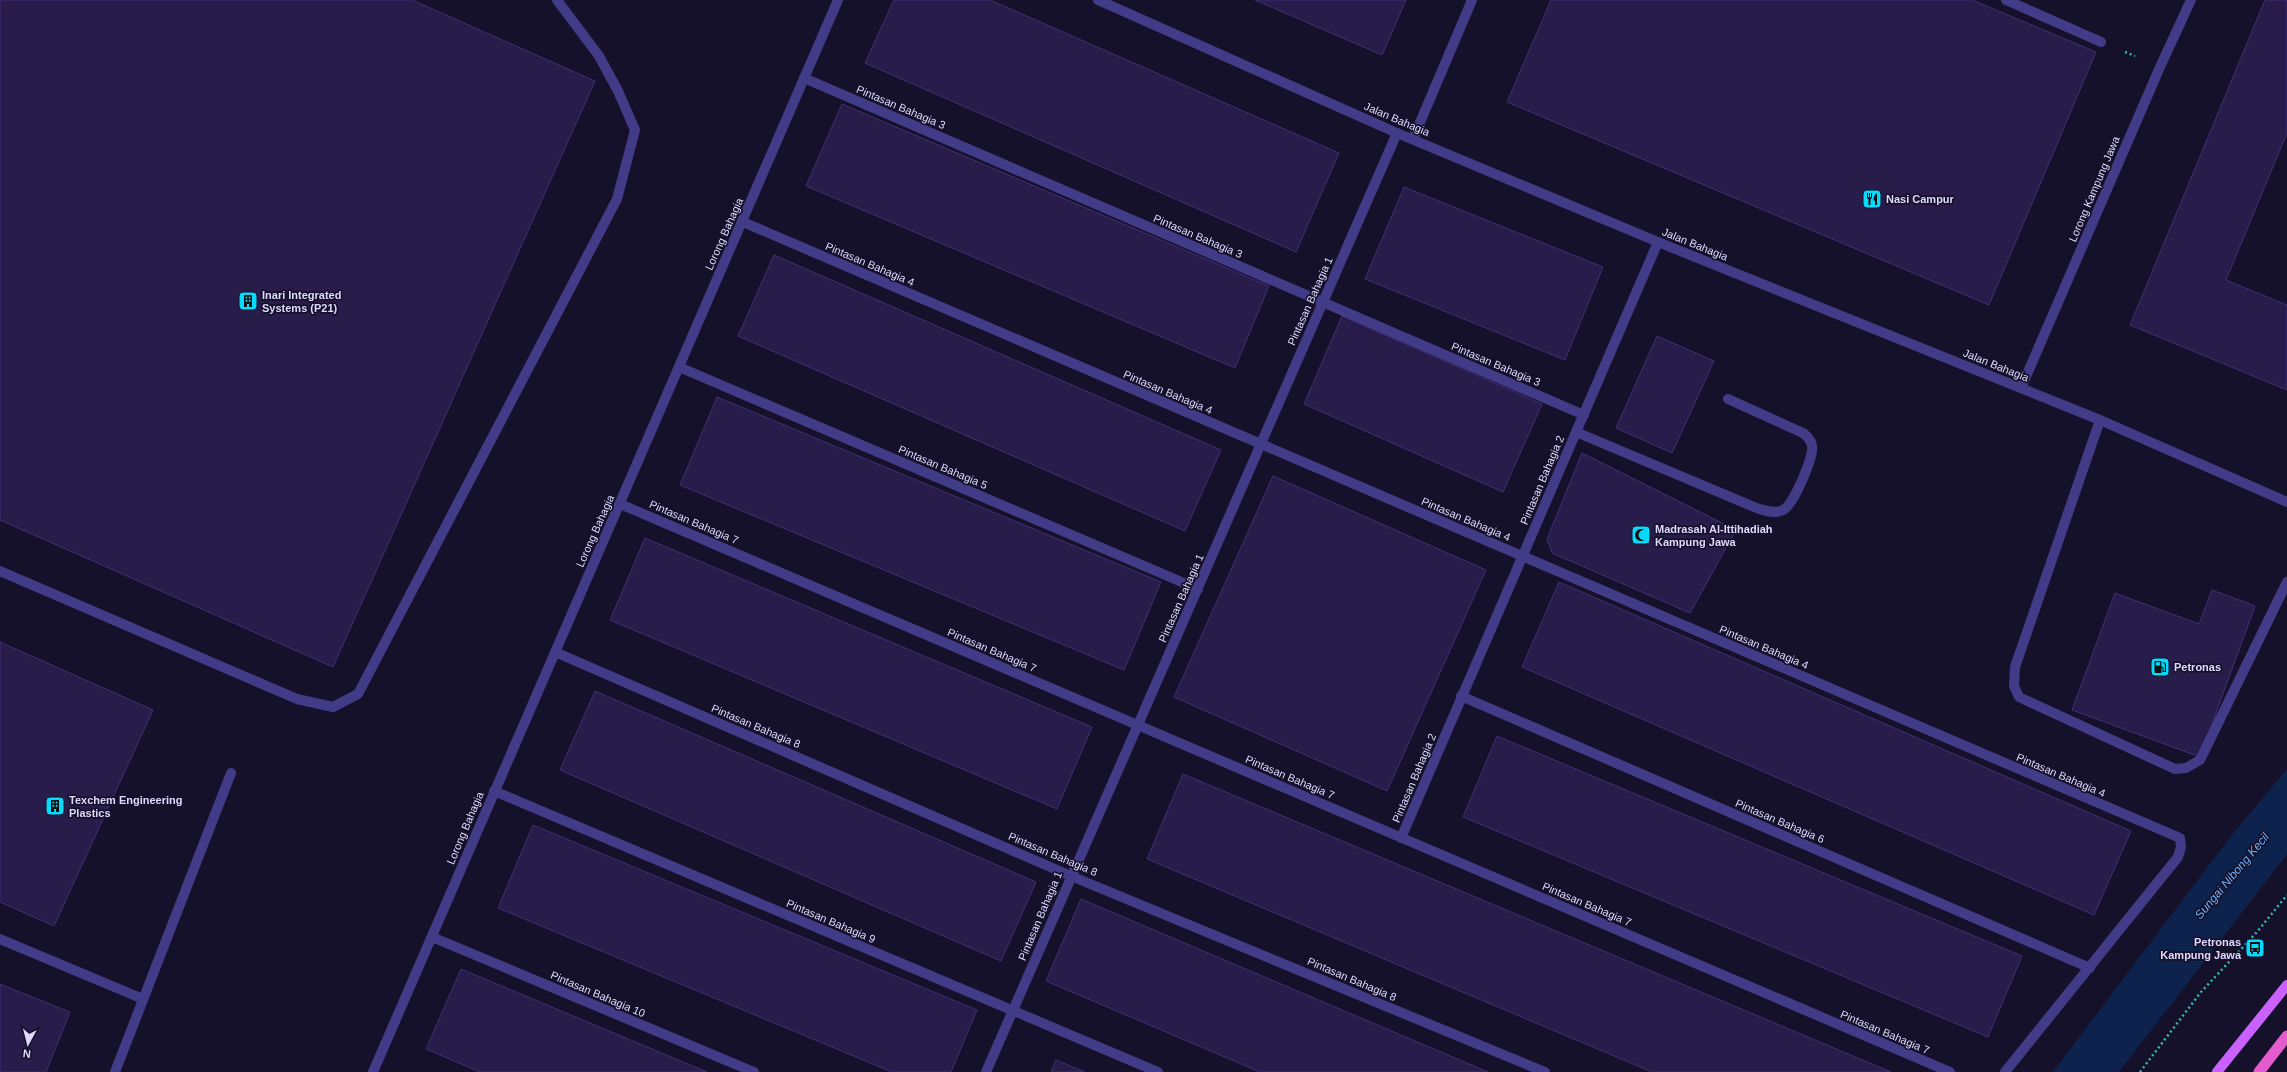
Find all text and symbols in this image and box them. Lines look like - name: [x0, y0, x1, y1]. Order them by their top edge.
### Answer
- street label: Pintasan Bahagia 3: [855, 83, 947, 131]
- street label: Jalan Bahagia: [1363, 100, 1432, 138]
- street label: Lorong Kampung Jawa: [2066, 134, 2122, 243]
- restaurant icon: Nasi Campur: [1861, 188, 1883, 210]
- place label: Nasi Campur: [1886, 193, 1955, 205]
- street label: Lorong Bahagia: [703, 195, 746, 272]
- street label: Pintasan Bahagia 3: [1152, 212, 1244, 260]
- street label: Jalan Bahagia: [1660, 225, 1730, 263]
- street label: Pintasan Bahagia 4: [824, 240, 916, 288]
- street label: Pintasan Bahagia 1: [1285, 255, 1335, 347]
- place label: Inari Integrated Systems (P21): [262, 289, 341, 314]
- building icon: Inari Integrated Systems (P21): [237, 290, 259, 312]
- street label: Pintasan Bahagia 3: [1450, 340, 1542, 388]
- street label: Jalan Bahagia: [1961, 346, 2031, 384]
- street label: Pintasan Bahagia 4: [1122, 368, 1214, 416]
- street label: Pintasan Bahagia 2: [1518, 434, 1566, 526]
- street label: Pintasan Bahagia 5: [897, 443, 989, 491]
- street label: Lorong Bahagia: [574, 492, 617, 569]
- street label: Pintasan Bahagia 4: [1420, 495, 1512, 543]
- street label: Pintasan Bahagia 7: [648, 498, 740, 546]
- place label: Madrasah Al-Ittihadiah Kampung Jawa: [1655, 523, 1773, 548]
- mosque icon: Madrasah Al-Ittihadiah Kampung Jawa: [1630, 524, 1652, 546]
- street label: Pintasan Bahagia 1: [1156, 552, 1206, 644]
- street label: Pintasan Bahagia 4: [1718, 623, 1810, 671]
- street label: Pintasan Bahagia 7: [946, 626, 1038, 674]
- fuel station icon: Petronas: [2149, 656, 2171, 678]
- place label: Petronas: [2174, 661, 2221, 673]
- street label: Pintasan Bahagia 8: [710, 702, 802, 750]
- street label: Pintasan Bahagia 2: [1390, 732, 1438, 824]
- street label: Pintasan Bahagia 4: [2015, 751, 2107, 799]
- street label: Pintasan Bahagia 7: [1244, 753, 1336, 801]
- street label: Lorong Bahagia: [444, 789, 486, 866]
- place label: Texchem Engineering Plastics: [69, 794, 183, 819]
- building icon: Texchem Engineering Plastics: [44, 795, 66, 817]
- street label: Pintasan Bahagia 6: [1734, 797, 1826, 845]
- street label: Pintasan Bahagia 8: [1007, 830, 1099, 878]
- water label: Sungai Nibong Kecil: [2192, 830, 2272, 922]
- street label: Pintasan Bahagia 1: [1016, 870, 1064, 962]
- street label: Pintasan Bahagia 7: [1541, 880, 1633, 928]
- street label: Pintasan Bahagia 9: [785, 897, 877, 945]
- place label: Petronas Kampung Jawa: [2160, 936, 2242, 961]
- bus stop icon: Petronas Kampung Jawa: [2244, 937, 2266, 959]
- street label: Pintasan Bahagia 8: [1306, 955, 1398, 1003]
- street label: Pintasan Bahagia 10: [549, 969, 647, 1019]
- street label: Pintasan Bahagia 7: [1839, 1008, 1931, 1056]
- north arrow: [8, 1024, 48, 1064]
- text: N: [22, 1047, 31, 1060]

